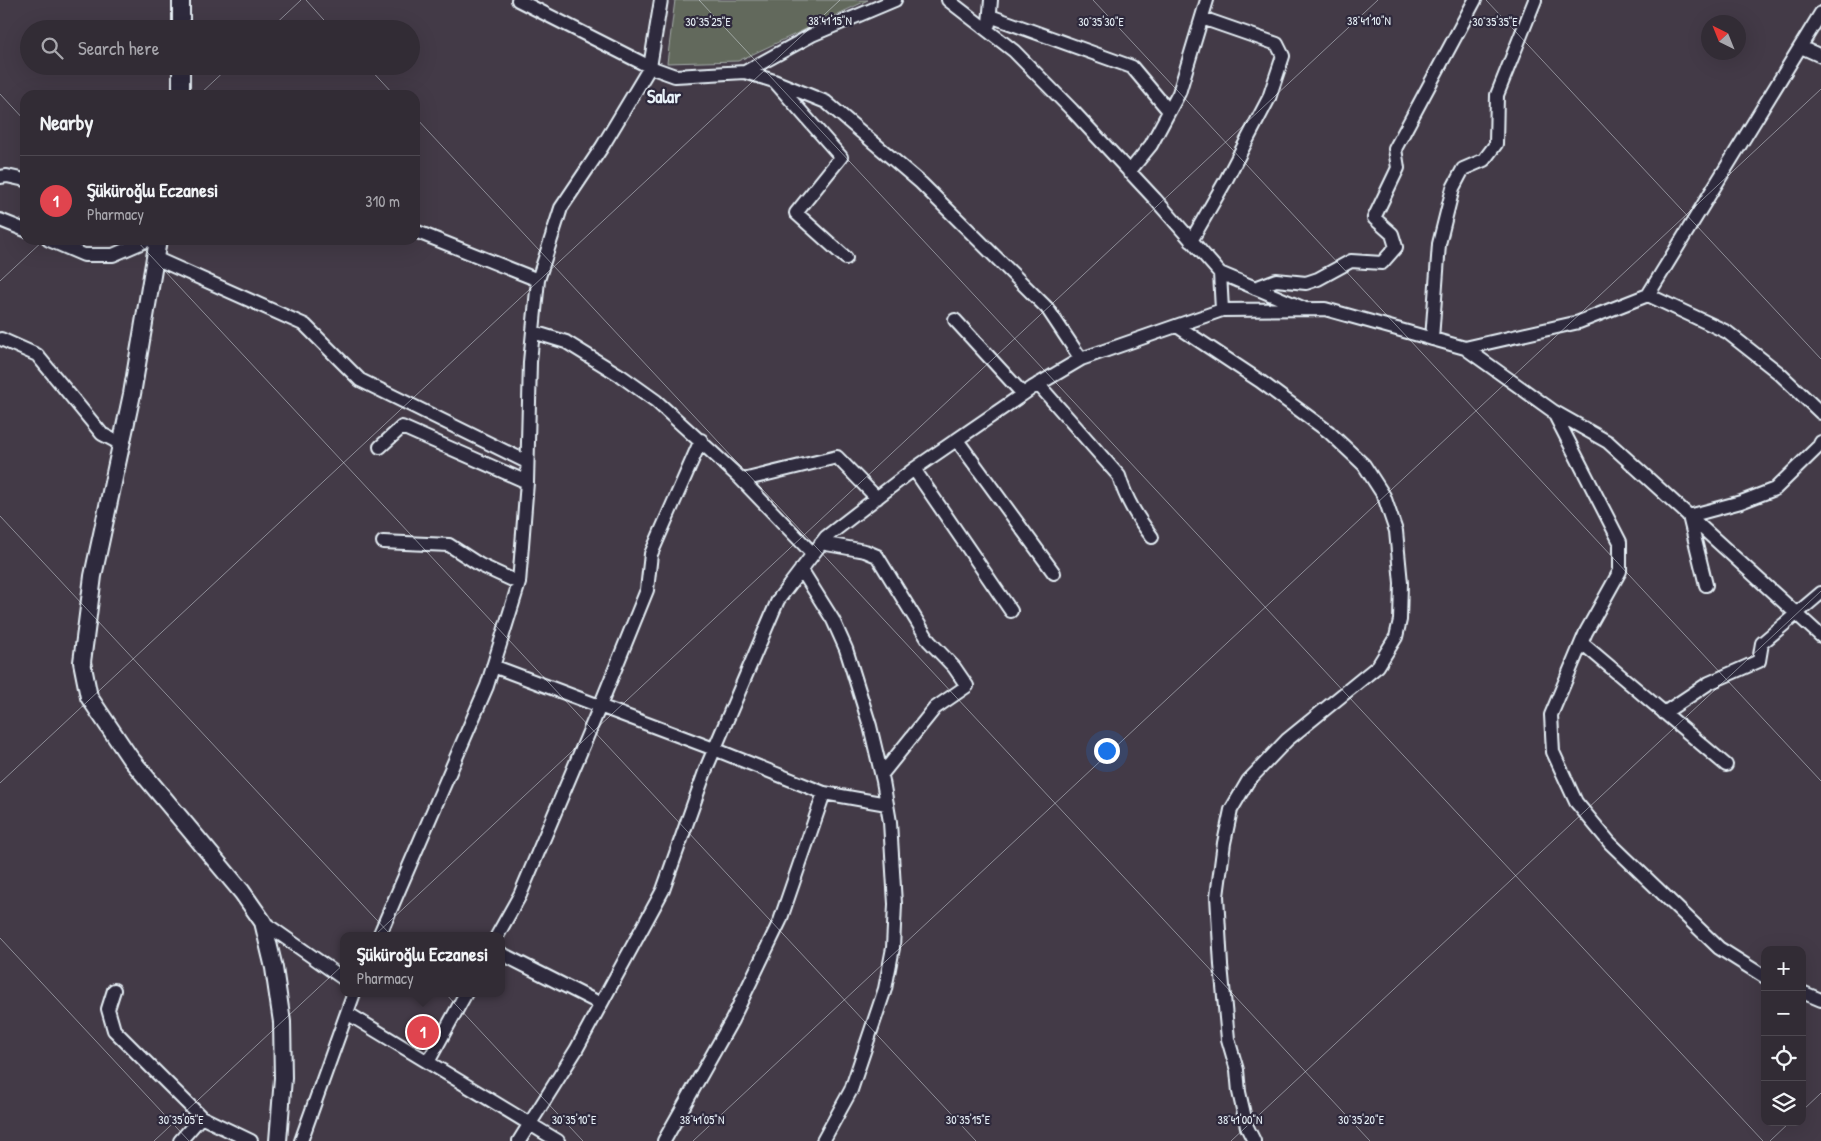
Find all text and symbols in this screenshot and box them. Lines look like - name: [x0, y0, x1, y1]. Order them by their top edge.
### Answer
- text: 38°41'15"N: [808, 12, 852, 29]
- text: 38°41'10"N: [1347, 12, 1391, 29]
- text: 30°35'25"E: [685, 13, 731, 30]
- text: 30°35'30"E: [1078, 13, 1125, 30]
- text: 30°35'35"E: [1472, 13, 1518, 30]
- north arrow: [1701, 15, 1746, 60]
- search box: [20, 20, 420, 75]
- icon: search: [38, 34, 66, 62]
- text: Search here: [78, 35, 159, 61]
- district label: Salar: [647, 84, 681, 109]
- text: Nearby: [40, 108, 93, 137]
- text: Şüküroğlu Eczanesi: [87, 177, 218, 203]
- text: 1: [53, 190, 59, 212]
- text: 310 m: [365, 190, 400, 212]
- text: Pharmacy: [87, 203, 144, 225]
- your location: [1094, 738, 1120, 764]
- popup: [340, 932, 505, 997]
- text: Şüküroğlu Eczanesi: [357, 941, 488, 967]
- map controls: [1761, 946, 1806, 1126]
- button: +: [1761, 946, 1806, 991]
- text: Pharmacy: [357, 967, 414, 989]
- button: −: [1761, 991, 1806, 1036]
- pin: 1: [407, 1013, 439, 1051]
- button: locate: [1761, 1036, 1806, 1081]
- button: layers: [1761, 1081, 1806, 1126]
- text: 30°35'05"E: [158, 1111, 204, 1128]
- text: 30°35'10"E: [552, 1111, 597, 1128]
- text: 38°41'05"N: [680, 1111, 724, 1128]
- text: 30°35'15"E: [946, 1111, 991, 1128]
- text: 38°41'00"N: [1218, 1111, 1262, 1128]
- text: 30°35'20"E: [1338, 1111, 1385, 1128]

